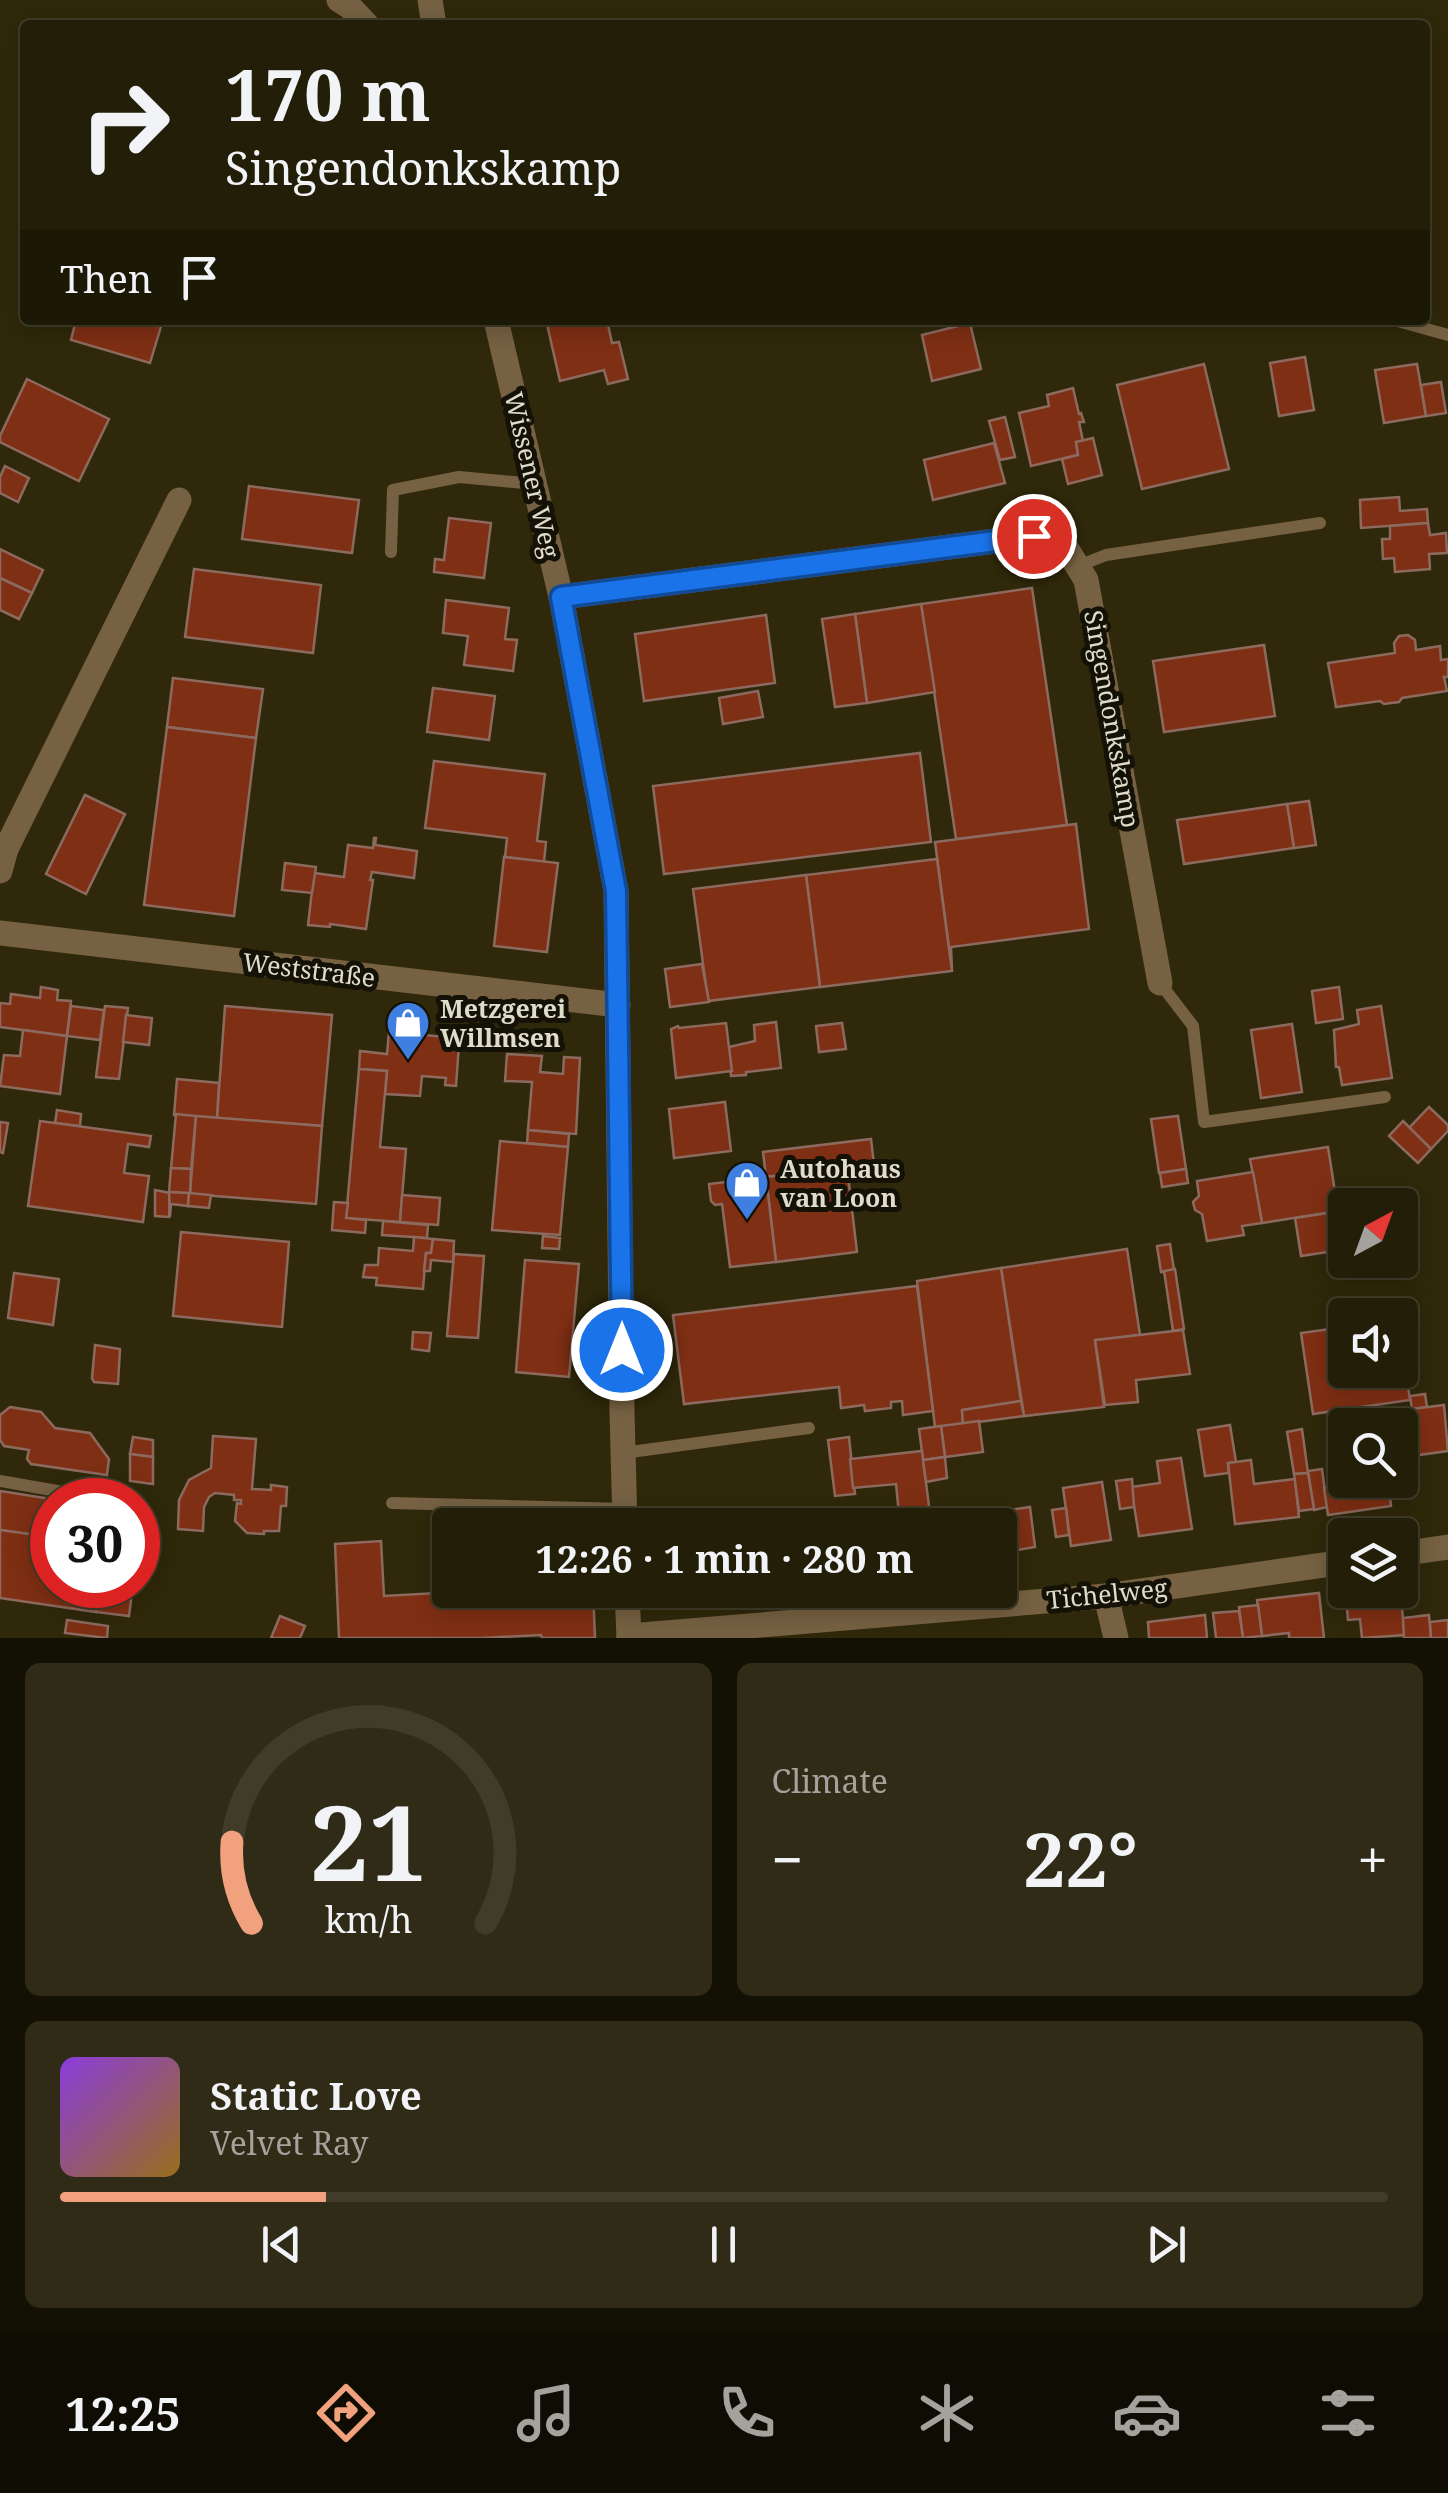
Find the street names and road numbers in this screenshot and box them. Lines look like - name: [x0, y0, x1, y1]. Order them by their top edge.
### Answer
- street label: Wissener Weg: [497, 388, 569, 562]
- street label: Singendonkskamp: [1077, 607, 1149, 830]
- street label: Weststraße: [241, 944, 377, 994]
- street label: Tichelweg: [1045, 1570, 1169, 1616]

